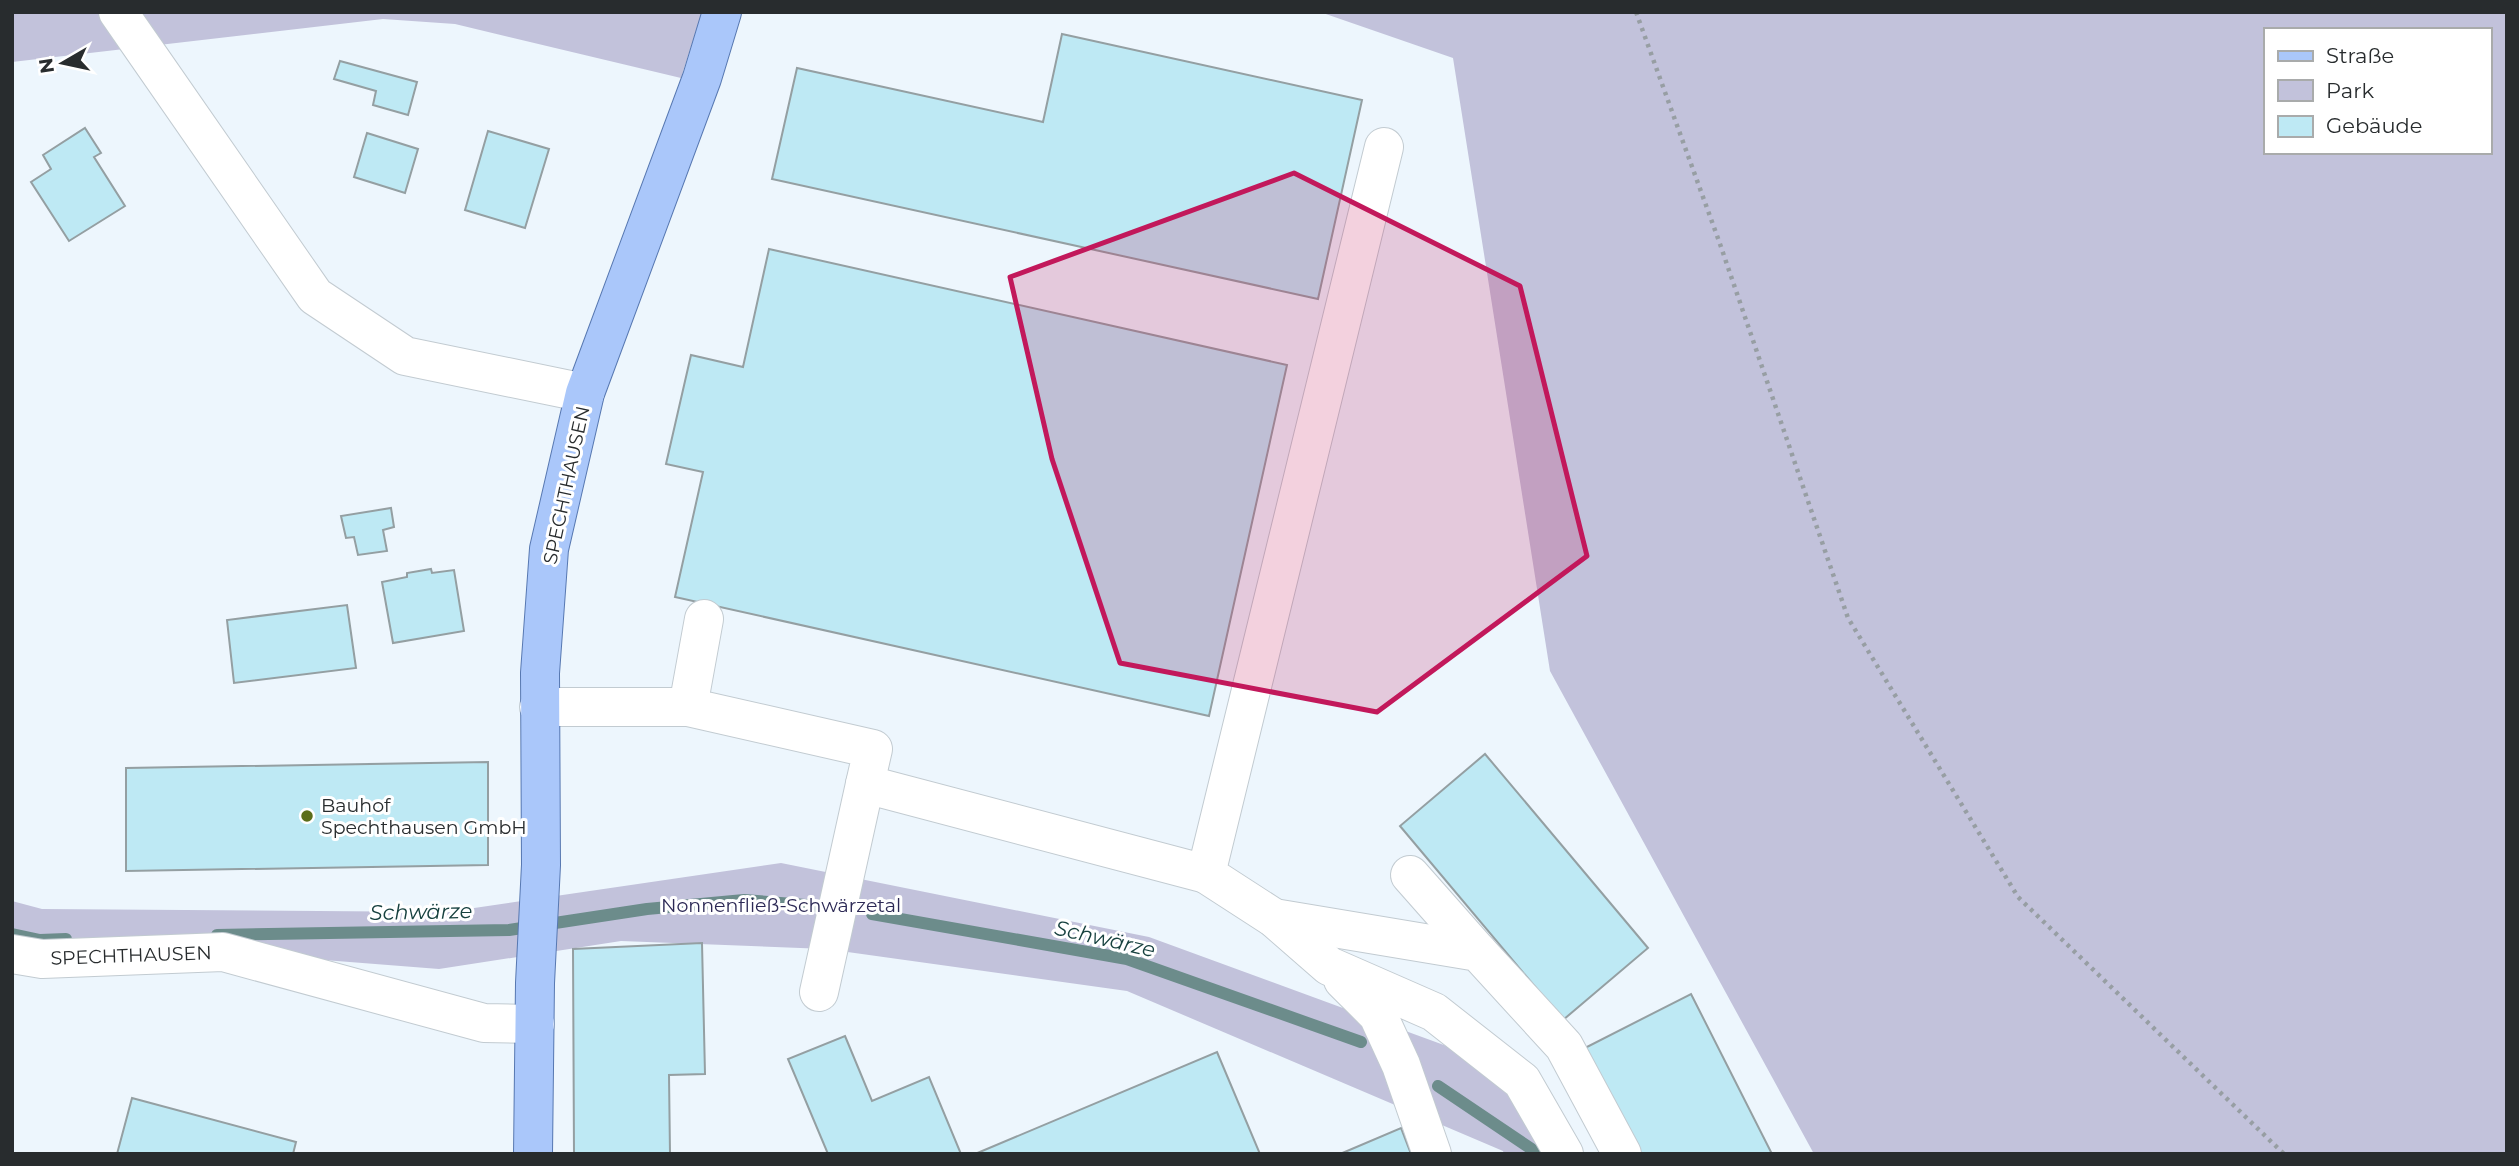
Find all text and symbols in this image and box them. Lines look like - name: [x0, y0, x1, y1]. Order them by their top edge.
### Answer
- north arrow: [28, 28, 98, 98]
- legend: [2264, 28, 2491, 154]
- text: Straße: [2326, 43, 2394, 68]
- text: N: [34, 56, 59, 75]
- text: Park: [2326, 78, 2374, 103]
- text: Gebäude: [2326, 113, 2423, 138]
- street label: SPECHTHAUSEN: [538, 404, 595, 566]
- place label: Bauhof Spechthausen GmbH: [321, 794, 527, 839]
- marker: Bauhof Spechthausen GmbH: [299, 808, 315, 824]
- park label: Nonnenfließ-Schwärzetal: [661, 894, 901, 917]
- water label: Schwärze: [369, 898, 472, 925]
- water label: Schwärze: [1052, 915, 1158, 962]
- street label: SPECHTHAUSEN: [50, 941, 212, 970]

